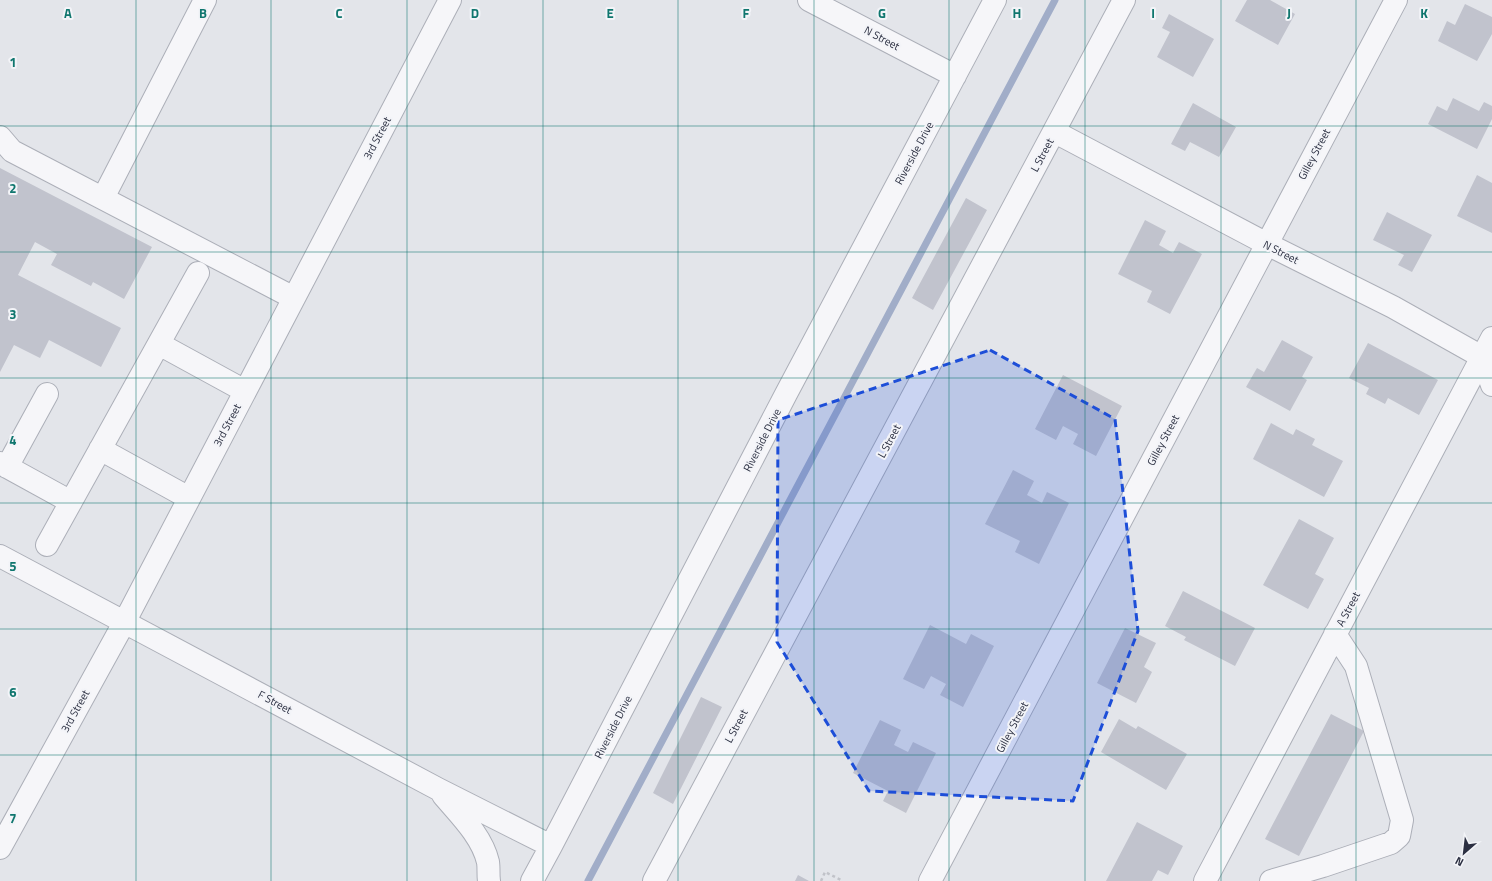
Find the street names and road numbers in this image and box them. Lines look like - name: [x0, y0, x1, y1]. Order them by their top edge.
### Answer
- street label: N Street: [861, 22, 903, 54]
- street label: 3rd Street: [359, 114, 395, 162]
- street label: Riverside Drive: [891, 118, 937, 187]
- street label: Gilley Street: [1294, 125, 1334, 182]
- street label: L Street: [1026, 135, 1058, 175]
- street label: N Street: [1260, 236, 1302, 268]
- street label: 3rd Street: [209, 401, 245, 449]
- street label: Riverside Drive: [739, 405, 785, 474]
- street label: Gilley Street: [1143, 411, 1183, 468]
- street label: L Street: [873, 421, 905, 461]
- street label: A Street: [1332, 589, 1364, 629]
- street label: F Street: [255, 686, 295, 718]
- street label: 3rd Street: [57, 687, 93, 735]
- street label: Riverside Drive: [590, 692, 636, 761]
- street label: Gilley Street: [992, 698, 1032, 755]
- street label: L Street: [720, 706, 752, 746]

